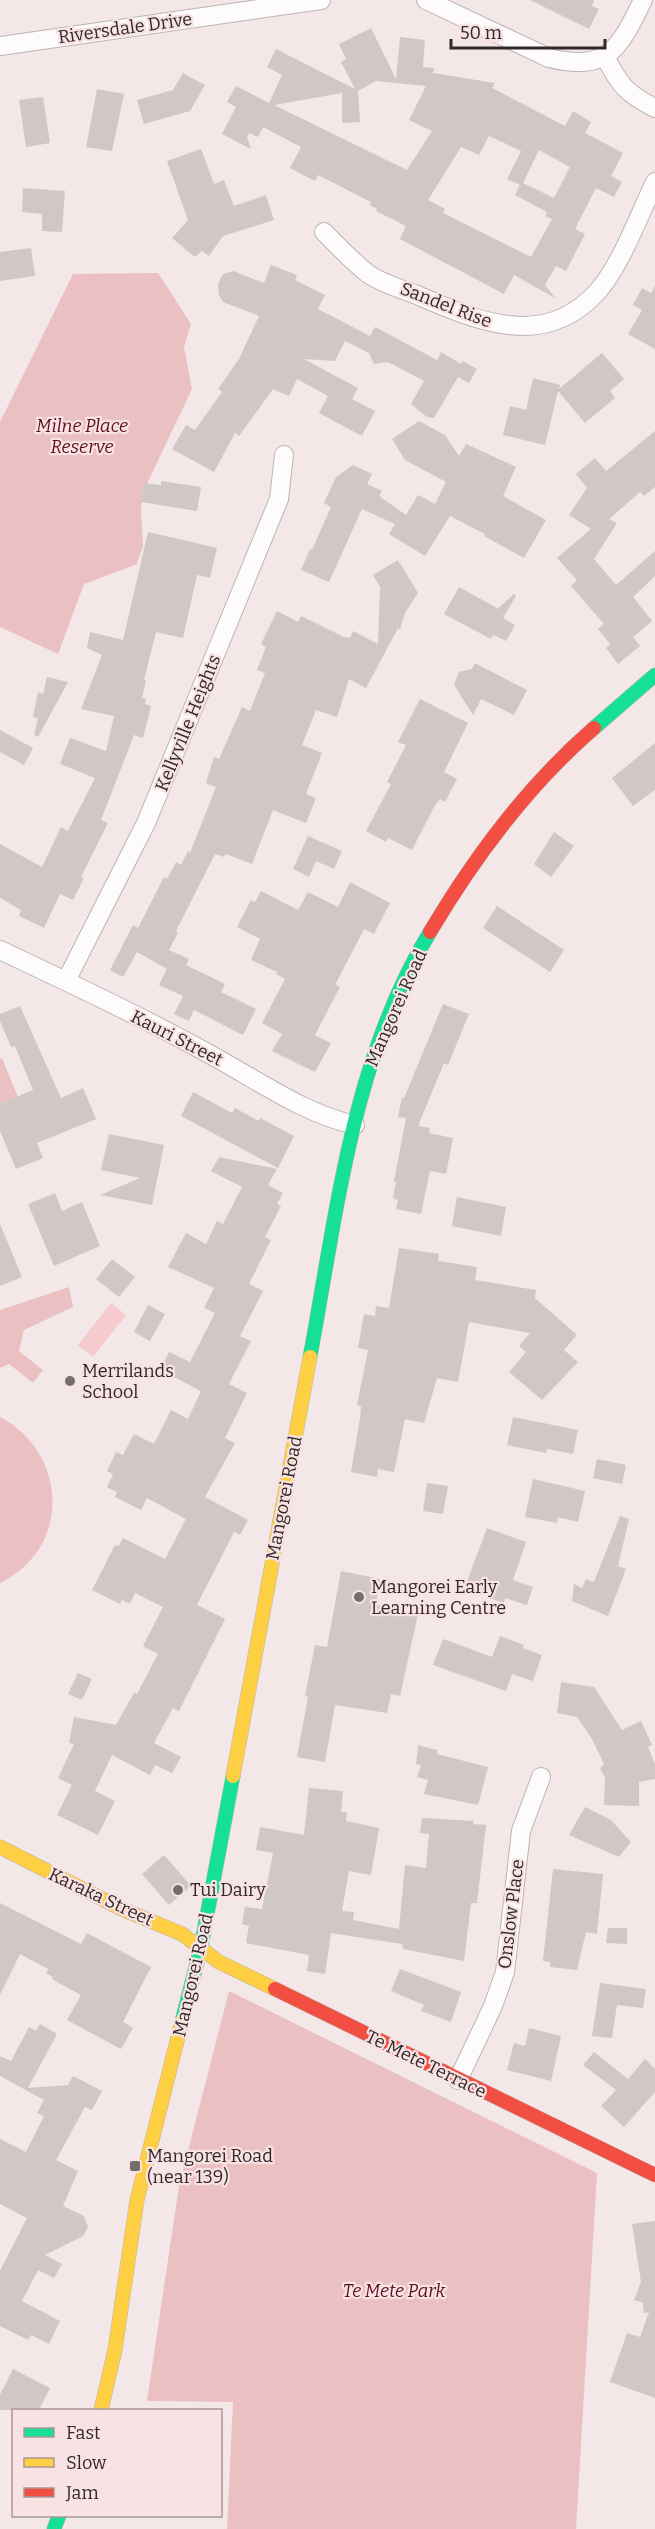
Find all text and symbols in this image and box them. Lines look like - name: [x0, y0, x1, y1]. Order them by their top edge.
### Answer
- street label: Riversdale Drive: [57, 8, 193, 48]
- scale bar: [451, 12, 606, 50]
- text: 50 m: [460, 22, 502, 44]
- street label: Sandel Rise: [397, 277, 495, 333]
- park label: Milne Place Reserve: [36, 415, 128, 458]
- street label: Kellyville Heights: [151, 651, 225, 795]
- street label: Mangorei Road: [360, 946, 432, 1070]
- street label: Kauri Street: [127, 1005, 227, 1071]
- place label: Merrilands School: [82, 1360, 174, 1403]
- marker: Merrilands School: [63, 1374, 77, 1388]
- street label: Mangorei Road: [261, 1434, 307, 1562]
- place label: Mangorei Early Learning Centre: [371, 1576, 506, 1619]
- marker: Mangorei Early Learning Centre: [352, 1590, 366, 1604]
- street label: Onslow Place: [493, 1858, 529, 1970]
- street label: Karaka Street: [45, 1863, 157, 1931]
- place label: Tui Dairy: [190, 1879, 266, 1901]
- marker: Tui Dairy: [171, 1883, 185, 1897]
- street label: Mangorei Road: [168, 1911, 218, 2039]
- street label: Te Mete Terrace: [362, 2025, 490, 2103]
- place label: Mangorei Road (near 139): [147, 2145, 273, 2188]
- marker: Mangorei Road (near 139): [128, 2159, 142, 2173]
- park label: Te Mete Park: [343, 2280, 445, 2302]
- legend: [12, 2409, 222, 2517]
- text: Fast: [66, 2422, 101, 2444]
- text: Slow: [66, 2452, 107, 2474]
- text: Jam: [65, 2482, 99, 2504]

